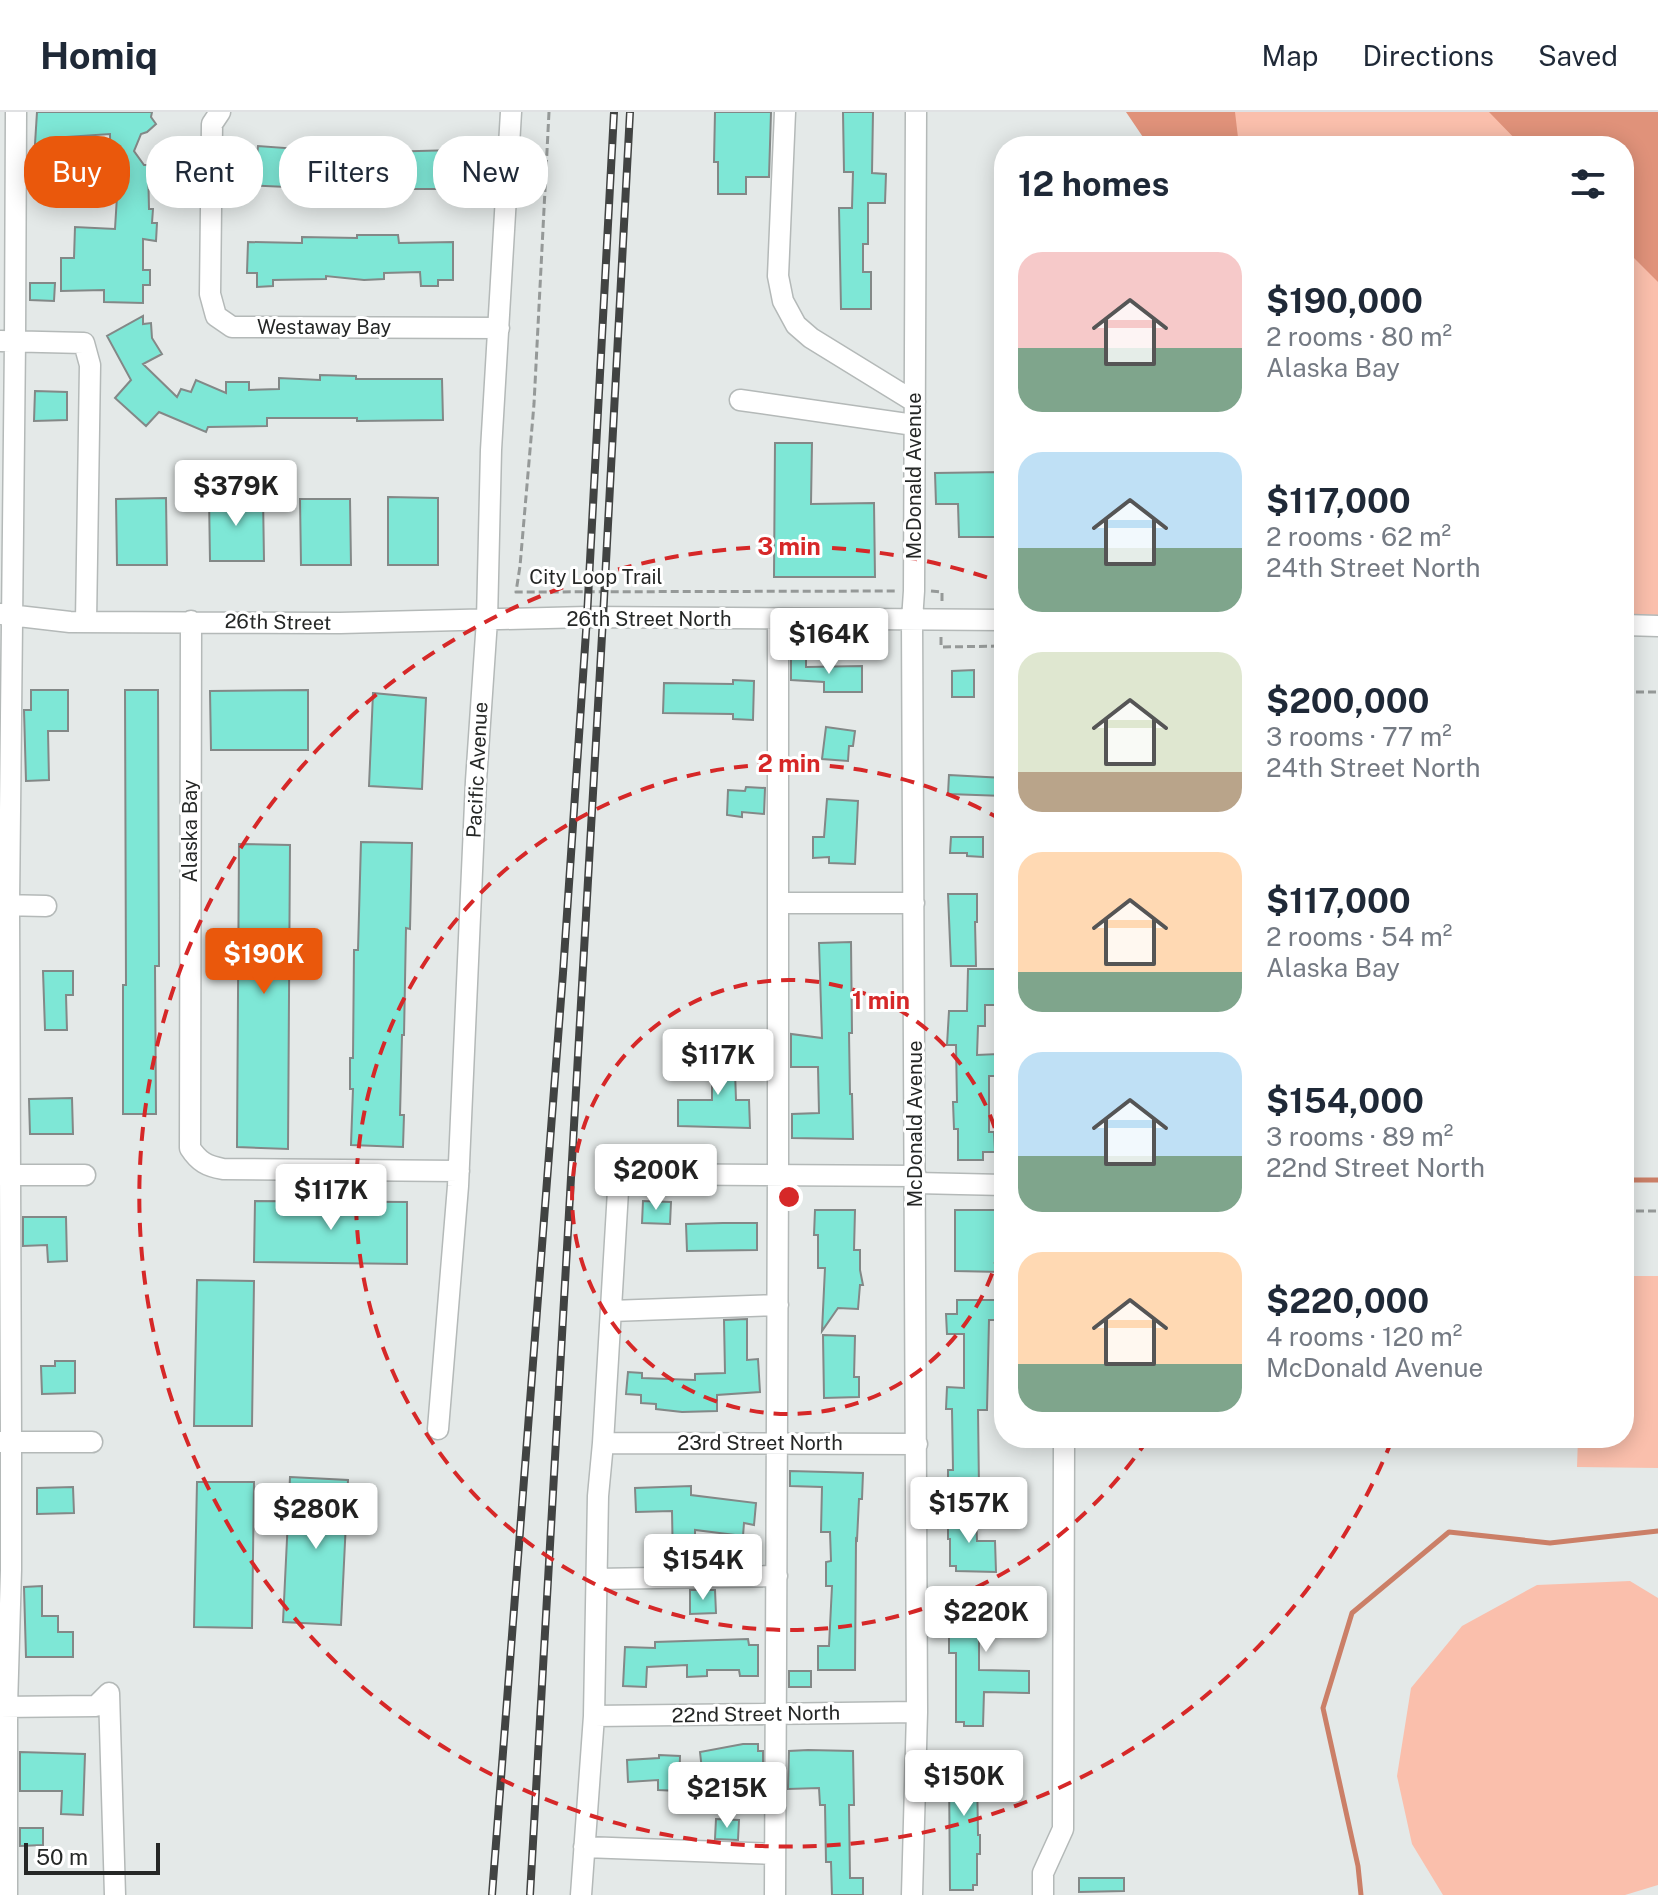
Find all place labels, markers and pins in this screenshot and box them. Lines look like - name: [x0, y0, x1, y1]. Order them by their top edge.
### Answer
- pin: $379K: [180, 460, 292, 528]
- pin: $164K: [773, 608, 885, 676]
- pin: $190K: [208, 928, 320, 996]
- pin: $117K: [662, 1029, 774, 1097]
- pin: $200K: [600, 1144, 712, 1212]
- pin: $117K: [275, 1164, 387, 1232]
- centre of rings: [775, 1183, 803, 1211]
- pin: $157K: [913, 1477, 1025, 1545]
- pin: $280K: [260, 1483, 372, 1551]
- pin: $154K: [647, 1534, 759, 1602]
- pin: $220K: [930, 1586, 1042, 1654]
- pin: $150K: [908, 1750, 1020, 1818]
- pin: $215K: [671, 1762, 783, 1830]

